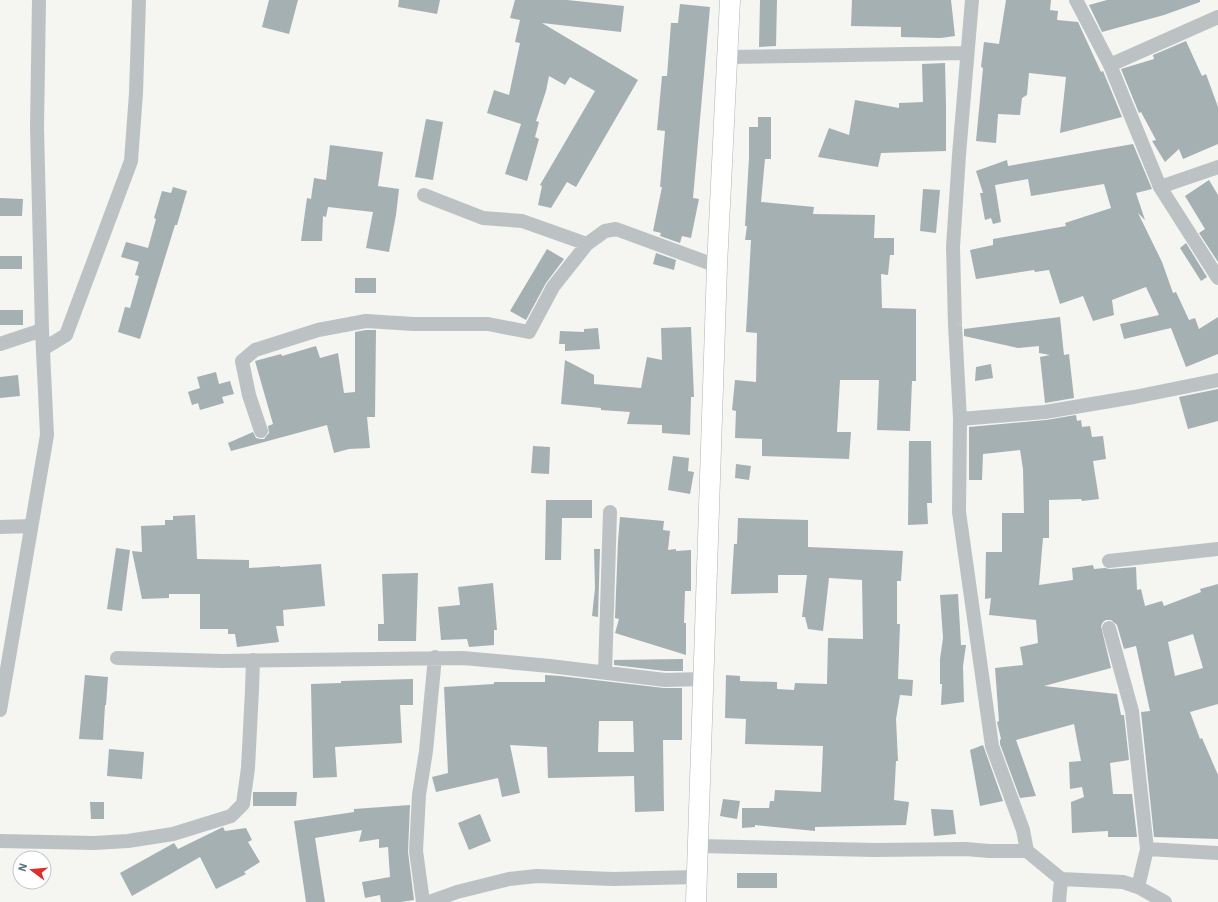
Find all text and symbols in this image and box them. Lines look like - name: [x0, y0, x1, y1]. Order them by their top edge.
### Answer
- north arrow: [12, 850, 52, 890]
- text: N: [15, 861, 30, 873]

